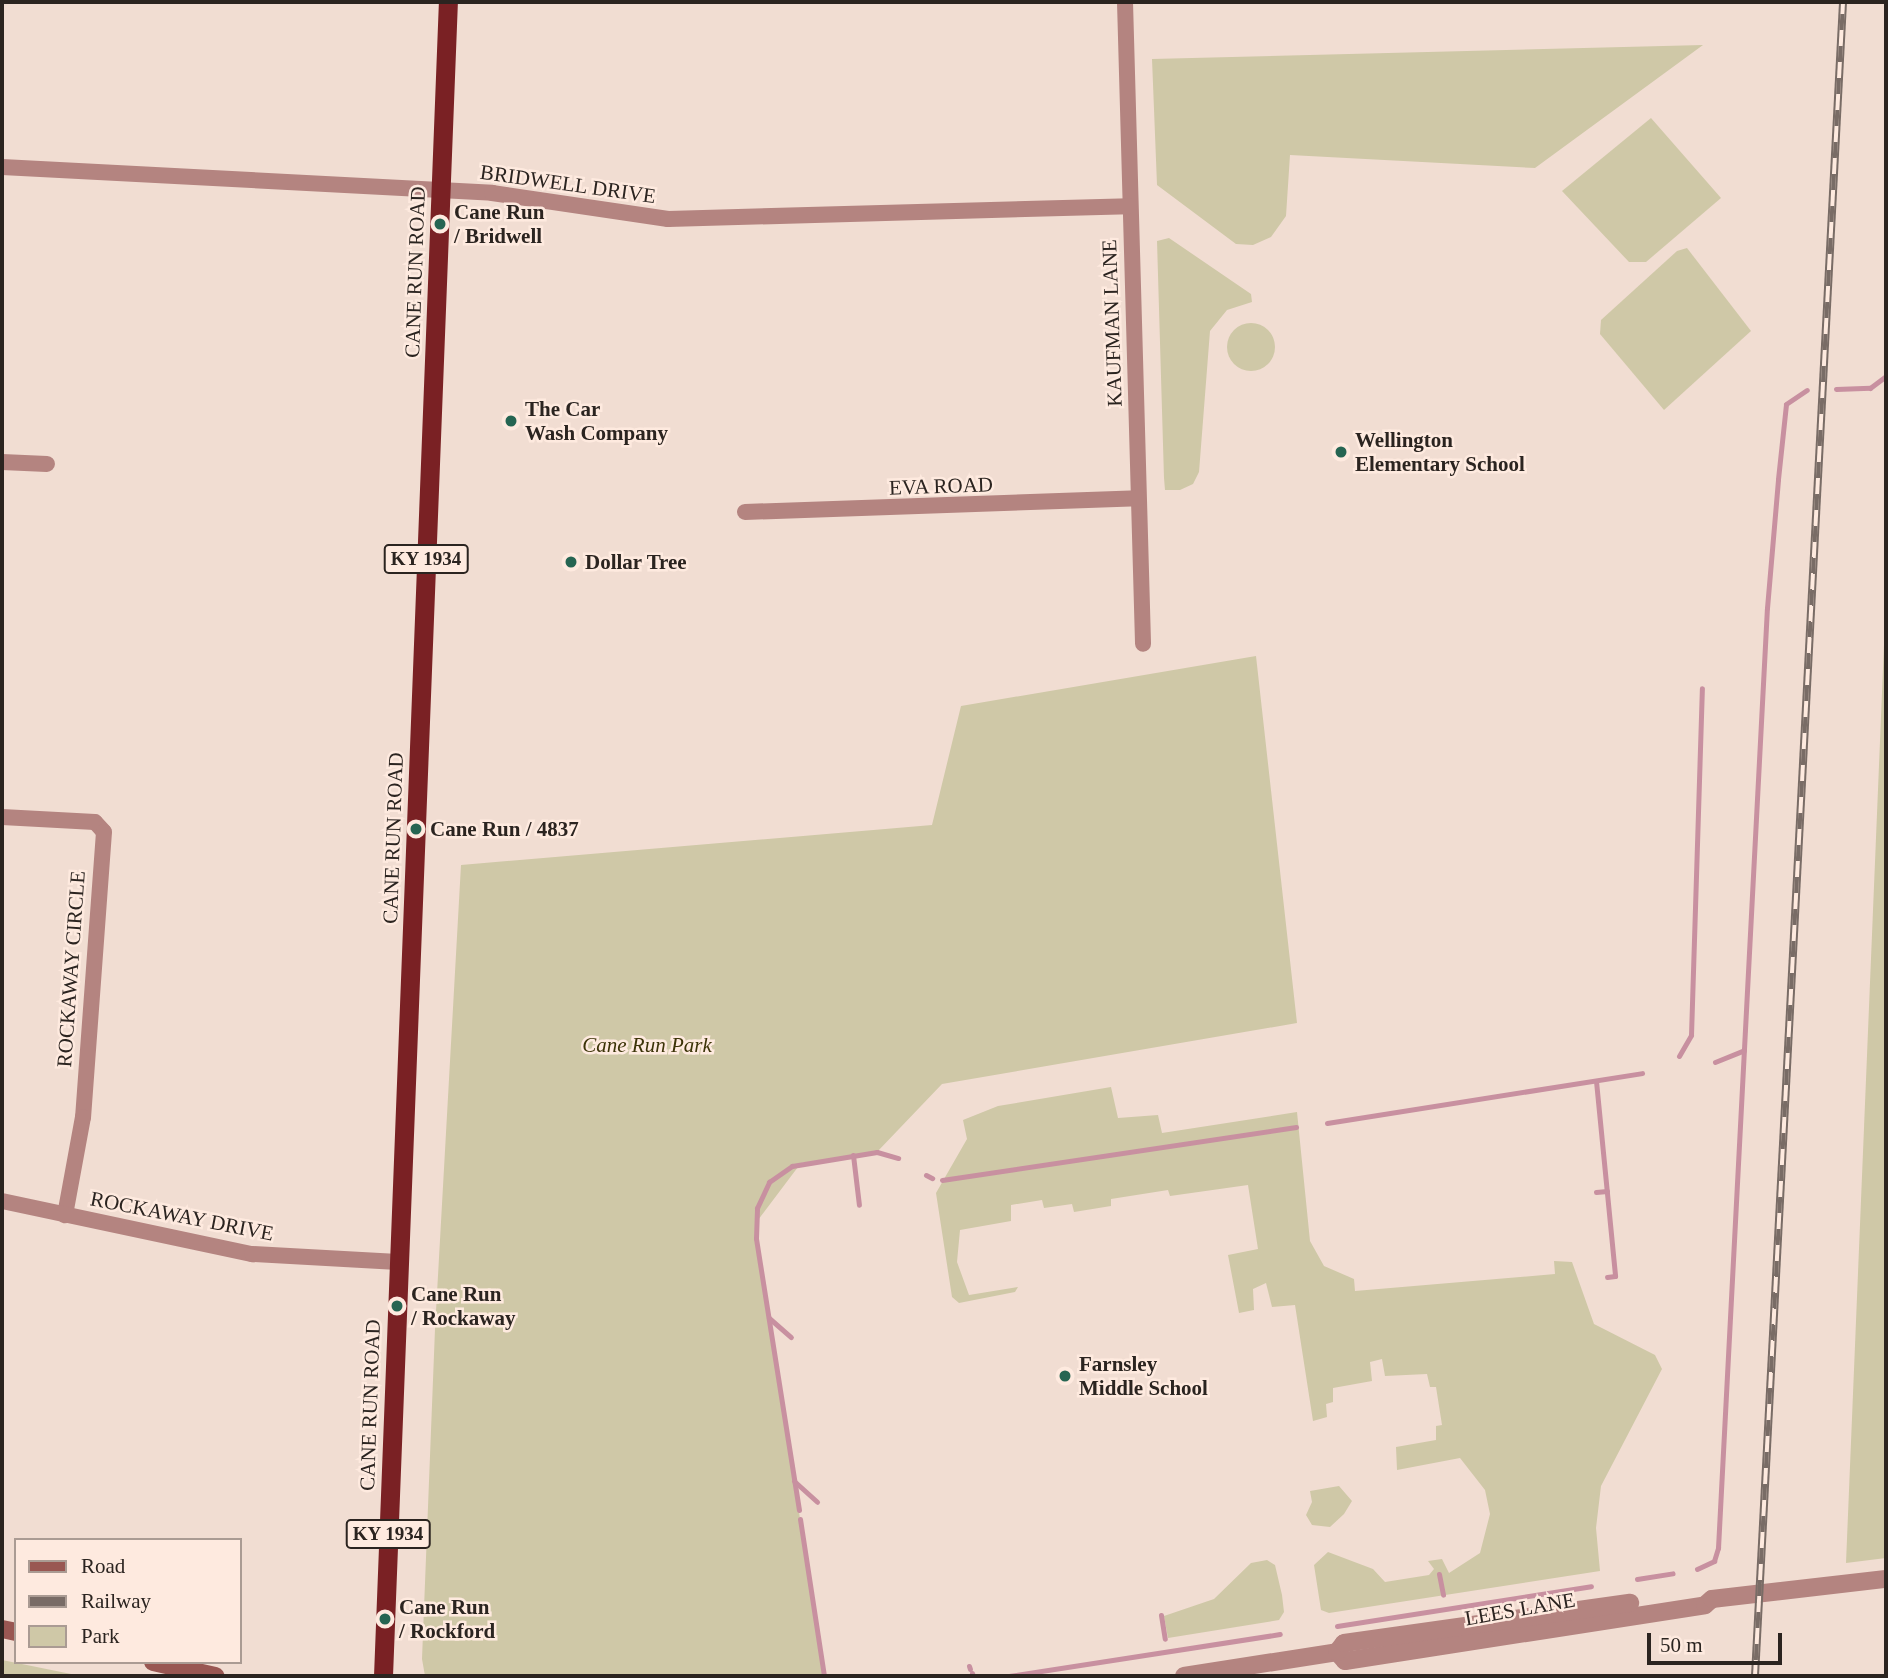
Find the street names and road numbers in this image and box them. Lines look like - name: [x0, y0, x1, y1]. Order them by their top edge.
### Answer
- street label: BRIDWELL DRIVE: [478, 159, 658, 209]
- street label: CANE RUN ROAD: [399, 186, 431, 358]
- street label: KAUFMAN LANE: [1096, 239, 1128, 407]
- street label: EVA ROAD: [888, 472, 994, 500]
- road number: KY 1934: [382, 544, 470, 574]
- street label: CANE RUN ROAD: [377, 752, 409, 924]
- street label: ROCKAWAY CIRCLE: [52, 870, 90, 1068]
- street label: ROCKAWAY DRIVE: [88, 1186, 276, 1246]
- street label: CANE RUN ROAD: [354, 1319, 386, 1491]
- road number: KY 1934: [344, 1518, 432, 1550]
- street label: LEES LANE: [1463, 1587, 1577, 1631]

